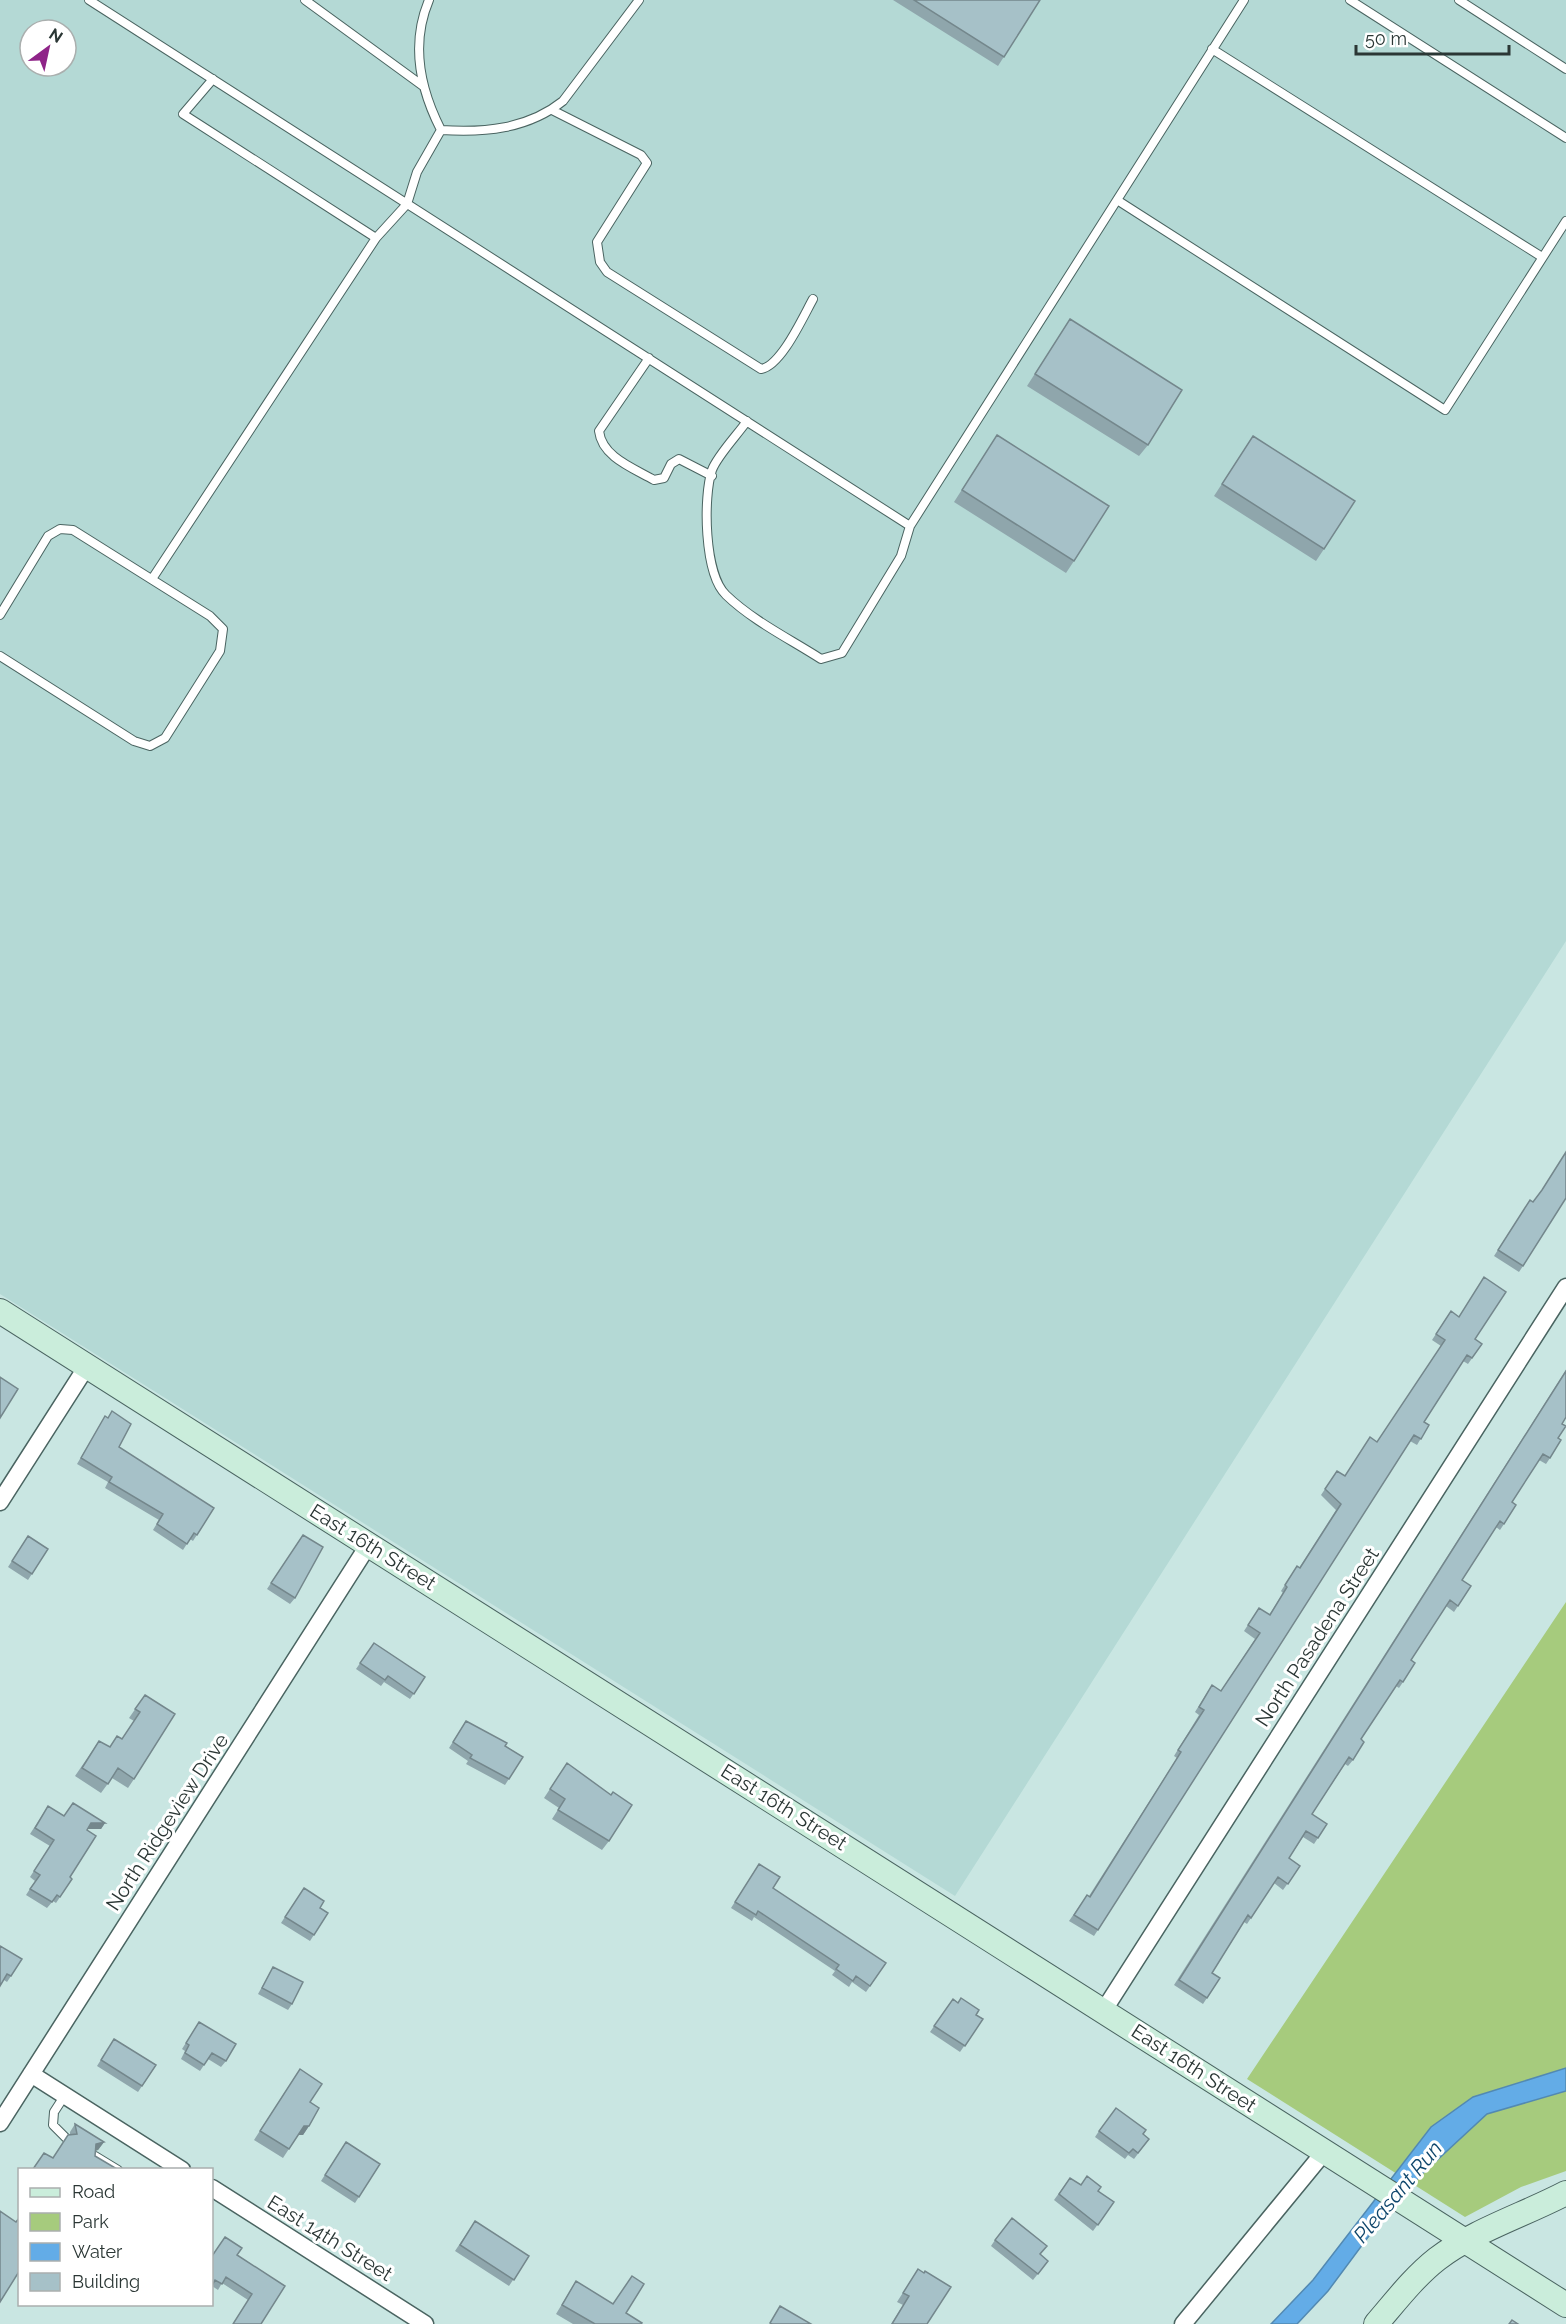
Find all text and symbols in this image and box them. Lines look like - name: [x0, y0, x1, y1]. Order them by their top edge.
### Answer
- north arrow: [18, 18, 78, 78]
- scale bar: [1356, 18, 1509, 56]
- text: N: [46, 25, 66, 47]
- text: 50 m: [1365, 28, 1407, 49]
- street label: East 16th Street: [306, 1499, 441, 1595]
- street label: North Pasadena Street: [1250, 1543, 1384, 1731]
- street label: North Ridgeview Drive: [101, 1729, 233, 1915]
- street label: East 16th Street: [717, 1759, 852, 1855]
- street label: East 16th Street: [1127, 2019, 1261, 2117]
- water label: Pleasant Run: [1348, 2136, 1447, 2247]
- legend: [18, 2168, 213, 2306]
- text: Road: [72, 2181, 115, 2202]
- street label: East 14th Street: [263, 2190, 397, 2286]
- text: Park: [72, 2211, 109, 2232]
- text: Water: [72, 2241, 123, 2262]
- text: Building: [72, 2271, 140, 2292]

